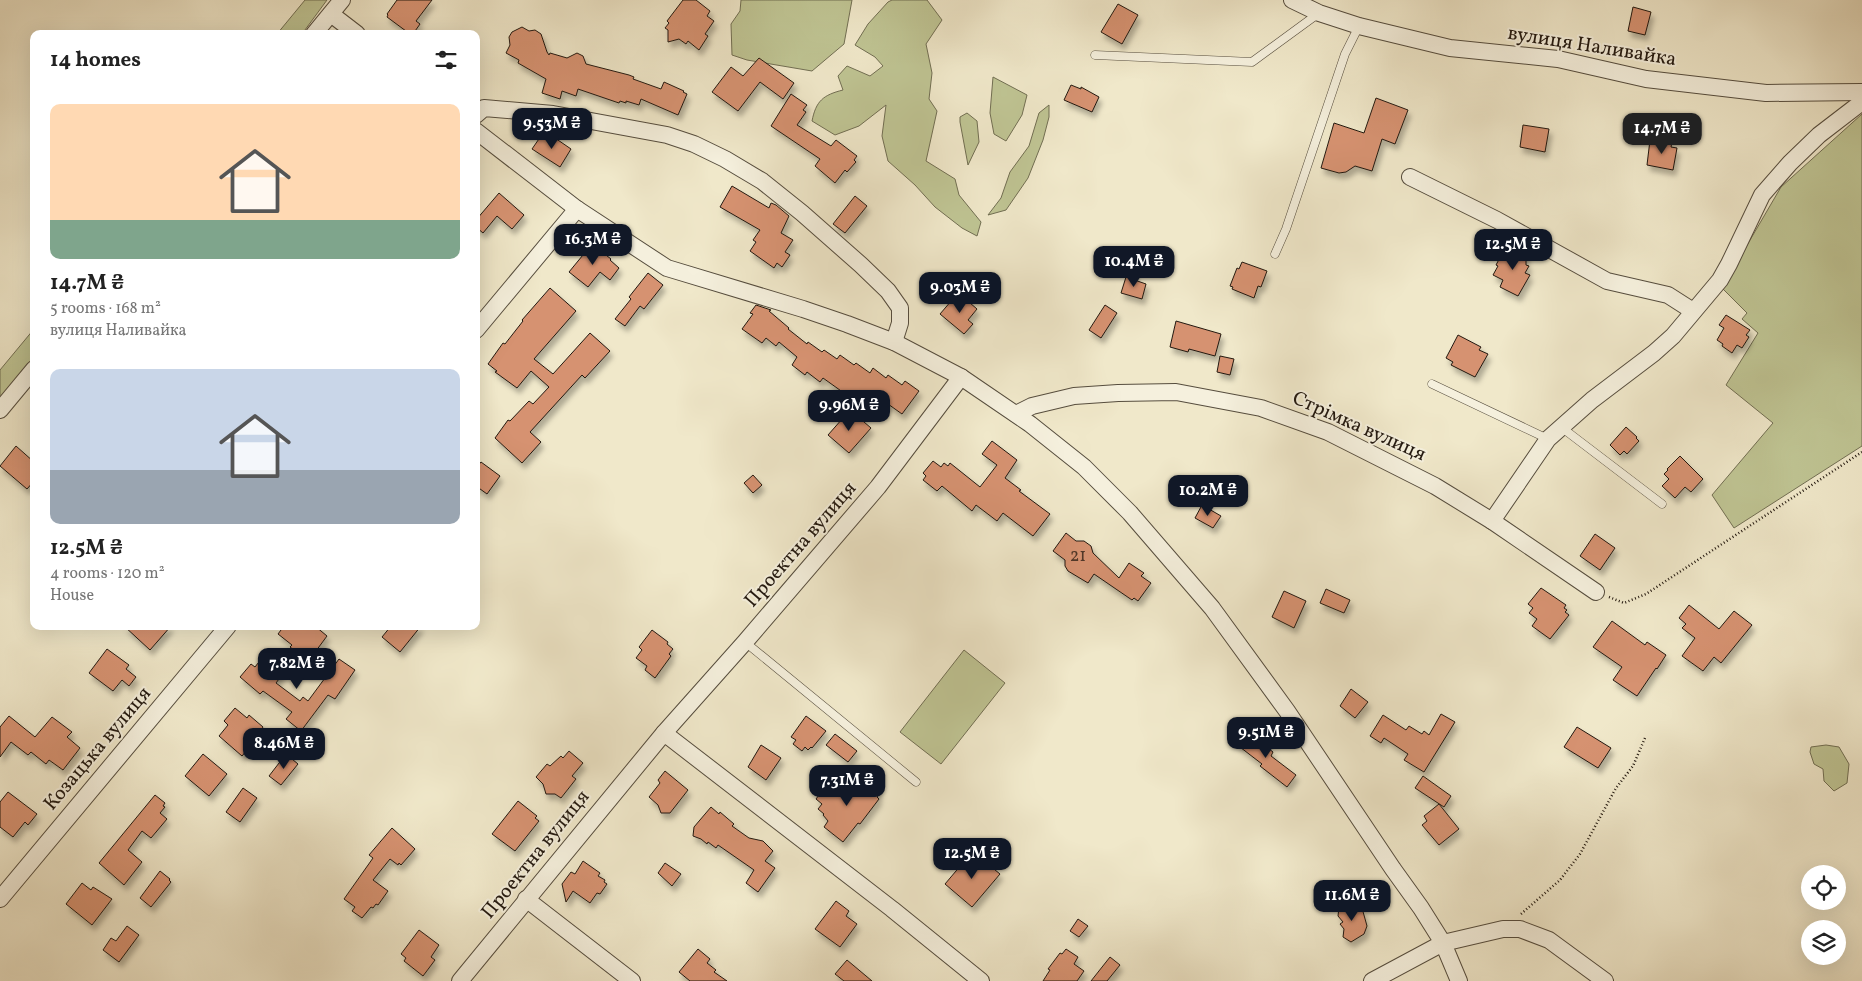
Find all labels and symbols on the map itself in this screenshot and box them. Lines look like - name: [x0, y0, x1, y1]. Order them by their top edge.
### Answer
- street label: вулиця Наливайка: [1506, 20, 1678, 74]
- pin: 9.53M ₴: [506, 108, 598, 150]
- pin: 14.7M ₴: [1616, 112, 1708, 155]
- pin: 16.3M ₴: [547, 224, 639, 266]
- pin: 12.5M ₴: [1467, 228, 1559, 271]
- pin: 10.4M ₴: [1088, 246, 1180, 288]
- pin: 9.03M ₴: [914, 272, 1006, 314]
- street label: Стрімка вулиця: [1288, 385, 1430, 469]
- pin: 9.96M ₴: [803, 390, 895, 432]
- pin: 10.2M ₴: [1162, 474, 1254, 517]
- street label: Проектна вулиця: [738, 476, 864, 614]
- house number: 21: [1070, 544, 1086, 569]
- pin: 7.82M ₴: [251, 648, 343, 690]
- street label: Козацька вулиця: [38, 681, 158, 817]
- pin: 9.51M ₴: [1220, 716, 1312, 759]
- pin: 8.46M ₴: [238, 728, 330, 770]
- pin: 7.31M ₴: [801, 764, 893, 807]
- street label: Проектна вулиця: [475, 785, 597, 925]
- pin: 12.5M ₴: [926, 838, 1018, 880]
- pin: 11.6M ₴: [1306, 880, 1398, 922]

